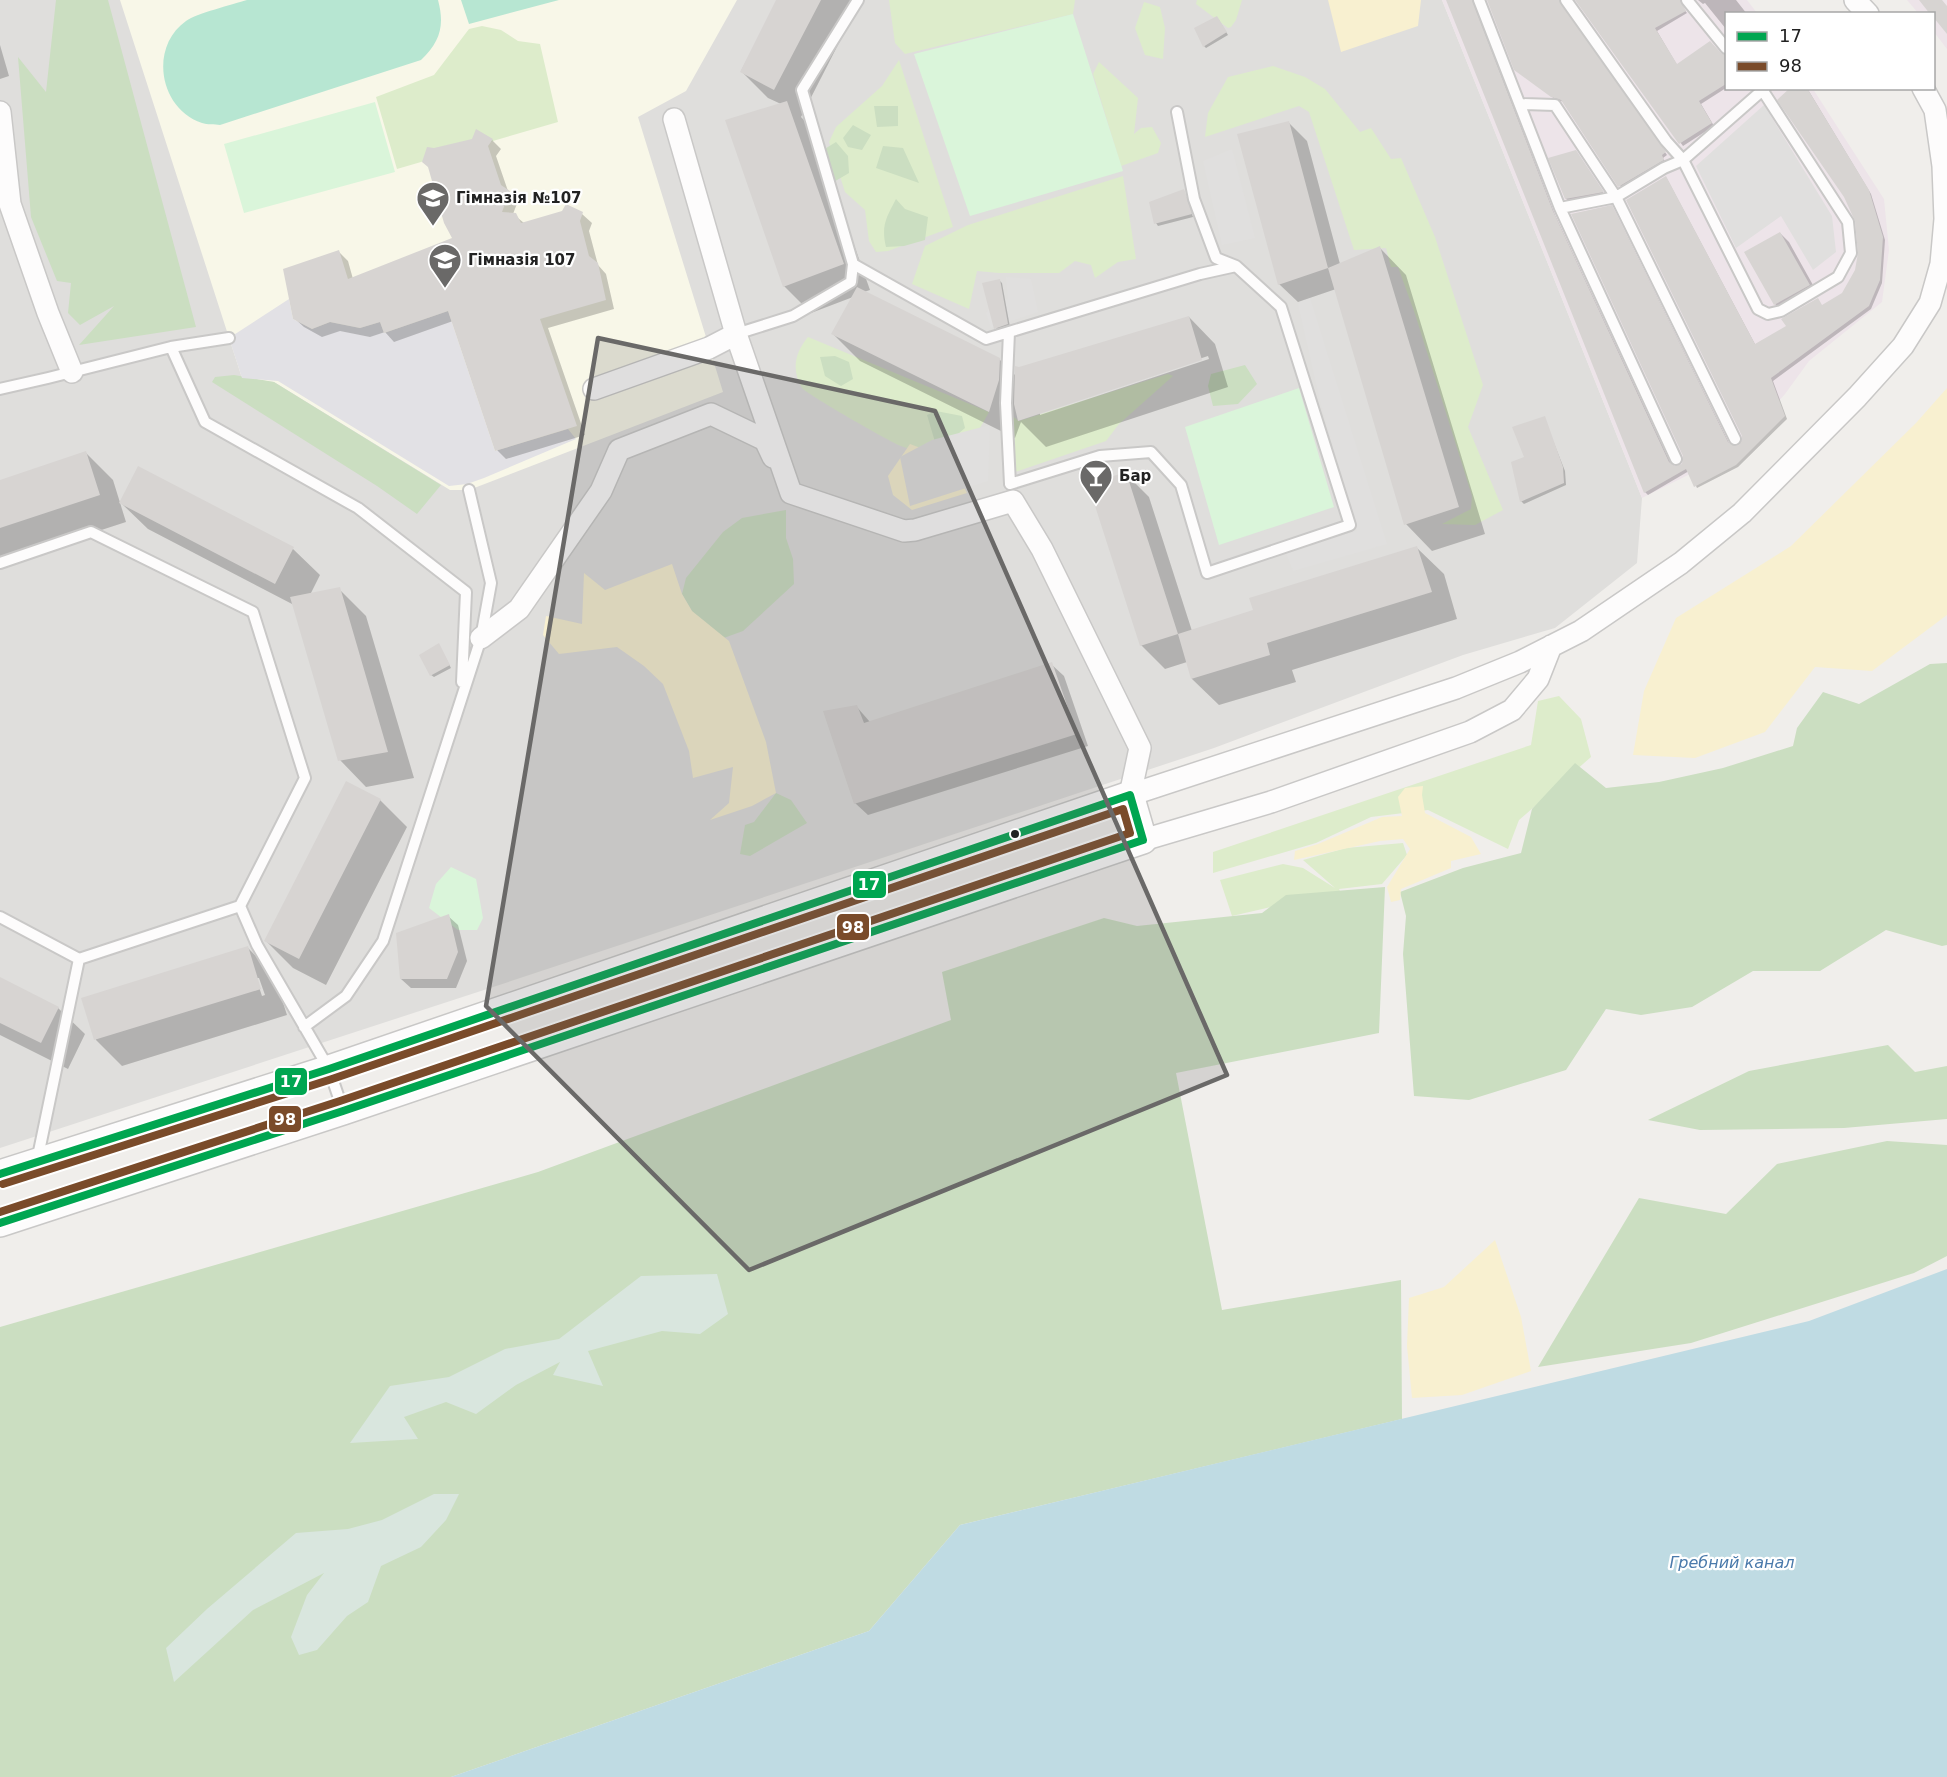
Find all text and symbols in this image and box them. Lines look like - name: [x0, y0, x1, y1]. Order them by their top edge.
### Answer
- legend: [1725, 12, 1935, 90]
- text: 17: [1779, 25, 1802, 46]
- text: 98: [1779, 55, 1802, 76]
- school or university icon: Гімназія №107: [415, 180, 451, 227]
- place label: Гімназія №107: [456, 189, 582, 207]
- school or university icon: Гімназія 107: [427, 242, 463, 289]
- place label: Гімназія 107: [468, 251, 575, 269]
- bar icon: Бар: [1078, 458, 1114, 505]
- place label: Бар: [1119, 467, 1152, 485]
- unlabelled marker: [1009, 828, 1021, 840]
- line badge: 17: [852, 870, 887, 899]
- text: 17: [858, 875, 880, 894]
- line badge: 98: [836, 913, 870, 941]
- text: 98: [842, 918, 864, 937]
- line badge: 17: [274, 1067, 308, 1096]
- text: 17: [280, 1072, 302, 1091]
- line badge: 98: [268, 1105, 302, 1133]
- text: 98: [274, 1110, 296, 1129]
- water label: Гребний канал: [1669, 1553, 1795, 1572]

